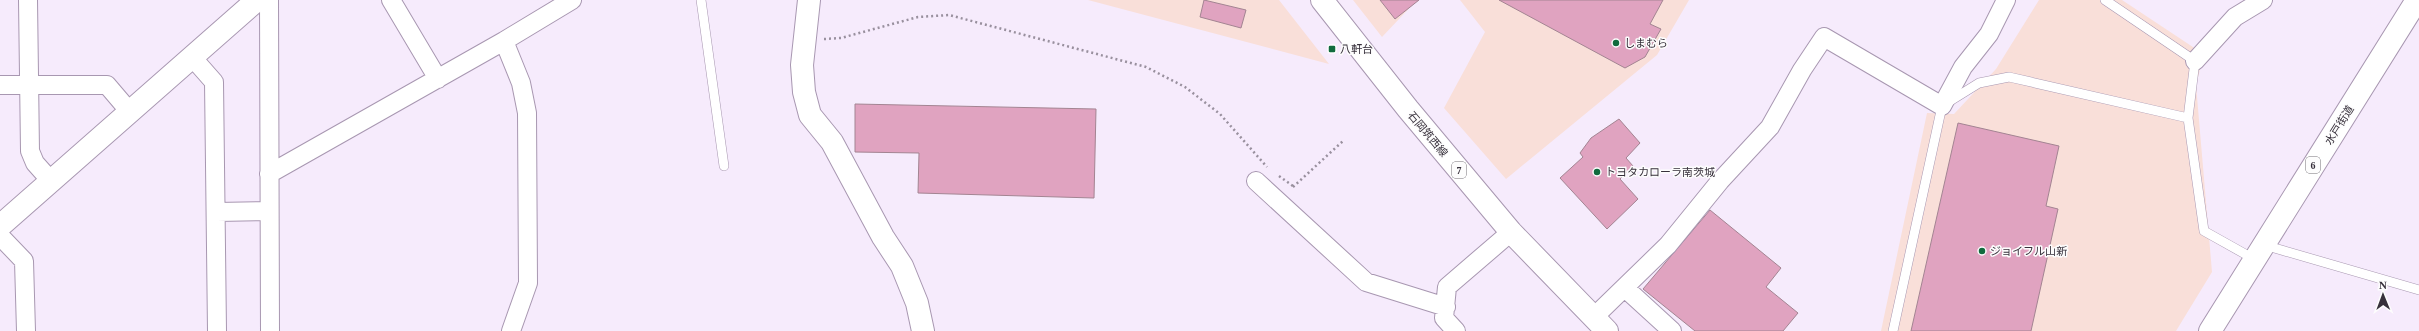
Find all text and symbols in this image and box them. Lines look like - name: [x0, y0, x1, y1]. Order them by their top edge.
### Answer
- place label: しまむら: [1624, 37, 1668, 49]
- marker: しまむら: [1611, 38, 1621, 48]
- place label: 八軒台: [1340, 43, 1373, 55]
- marker: 八軒台: [1327, 44, 1337, 54]
- street label: 水戸街道: [2322, 103, 2356, 147]
- street label: 石岡筑西線: [1406, 109, 1450, 159]
- road number: 6: [2306, 157, 2320, 173]
- road number: 7: [1452, 162, 1466, 178]
- place label: トヨタカローラ南茨城: [1605, 166, 1715, 178]
- marker: トヨタカローラ南茨城: [1592, 167, 1602, 177]
- place label: ジョイフル山新: [1990, 245, 2067, 257]
- marker: ジョイフル山新: [1977, 246, 1987, 256]
- north arrow: [2363, 275, 2403, 315]
- text: N: [2379, 279, 2387, 291]

